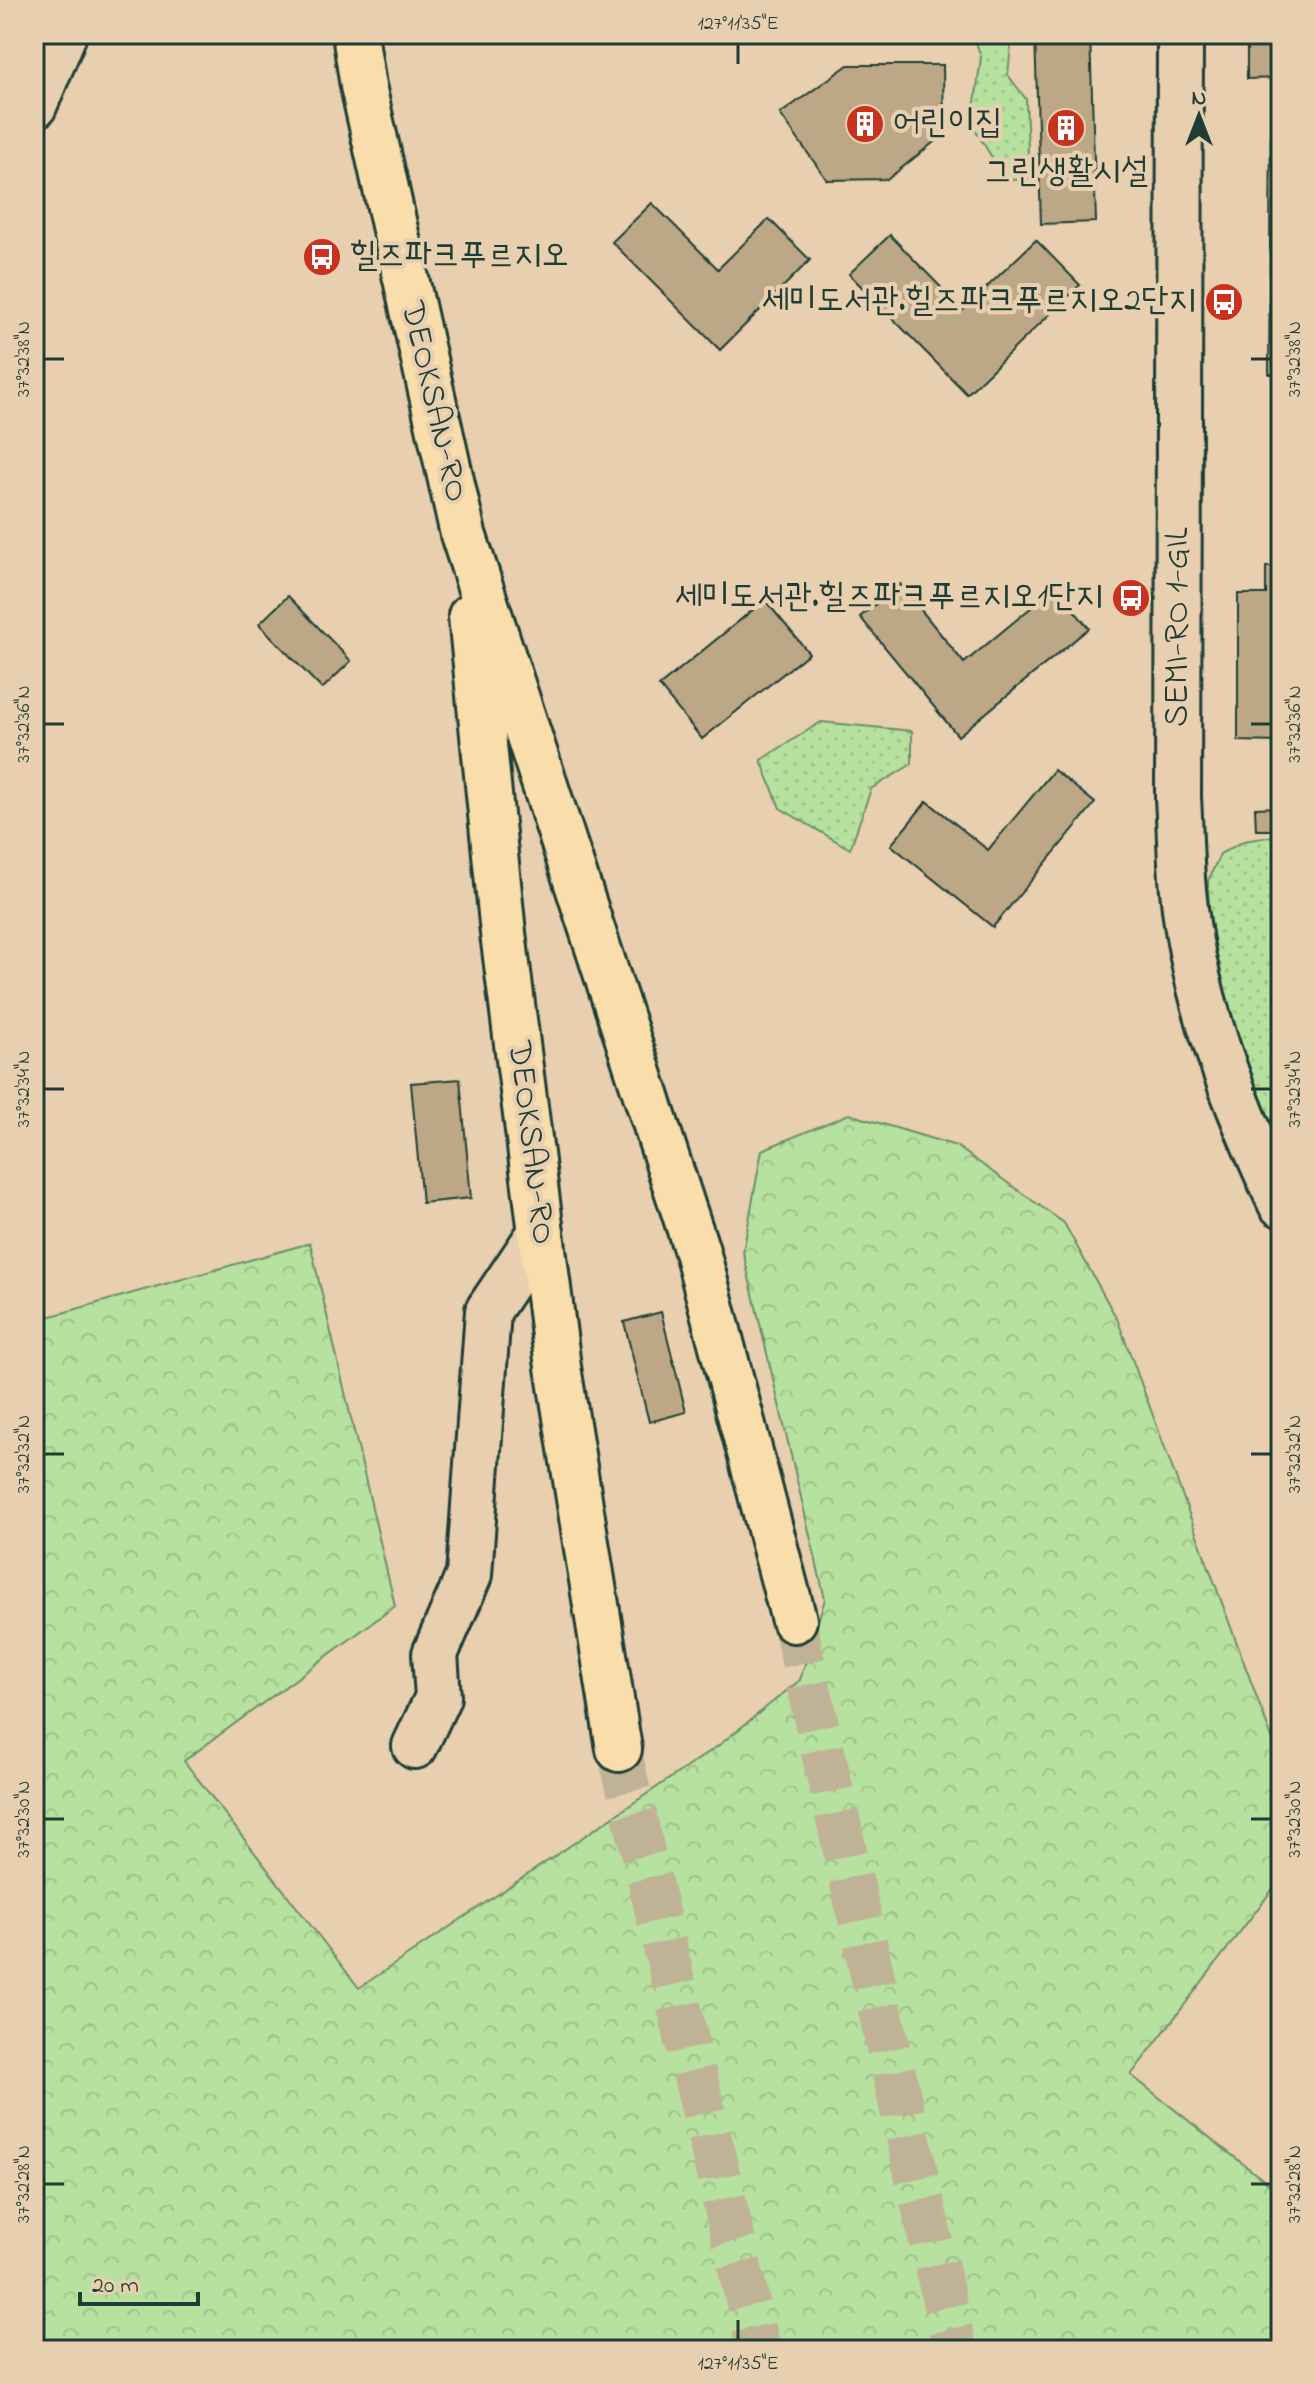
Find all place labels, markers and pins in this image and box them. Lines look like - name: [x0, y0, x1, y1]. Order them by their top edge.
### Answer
- place label: 어린이집: [893, 99, 1002, 149]
- building icon: 어린이집: [844, 103, 886, 145]
- building icon: 그린생활시설: [1045, 107, 1087, 149]
- place label: 그린생활시설: [984, 148, 1148, 198]
- place label: 힐즈파크푸르지오: [350, 232, 569, 282]
- bus stop icon: 힐즈파크푸르지오: [301, 236, 343, 278]
- place label: 세미도서관.힐즈파크푸르지오2단지: [762, 277, 1196, 327]
- bus stop icon: 세미도서관.힐즈파크푸르지오2단지: [1203, 281, 1245, 323]
- place label: 세미도서관.힐즈파크푸르지오1단지: [675, 573, 1103, 623]
- bus stop icon: 세미도서관.힐즈파크푸르지오1단지: [1110, 577, 1152, 619]

